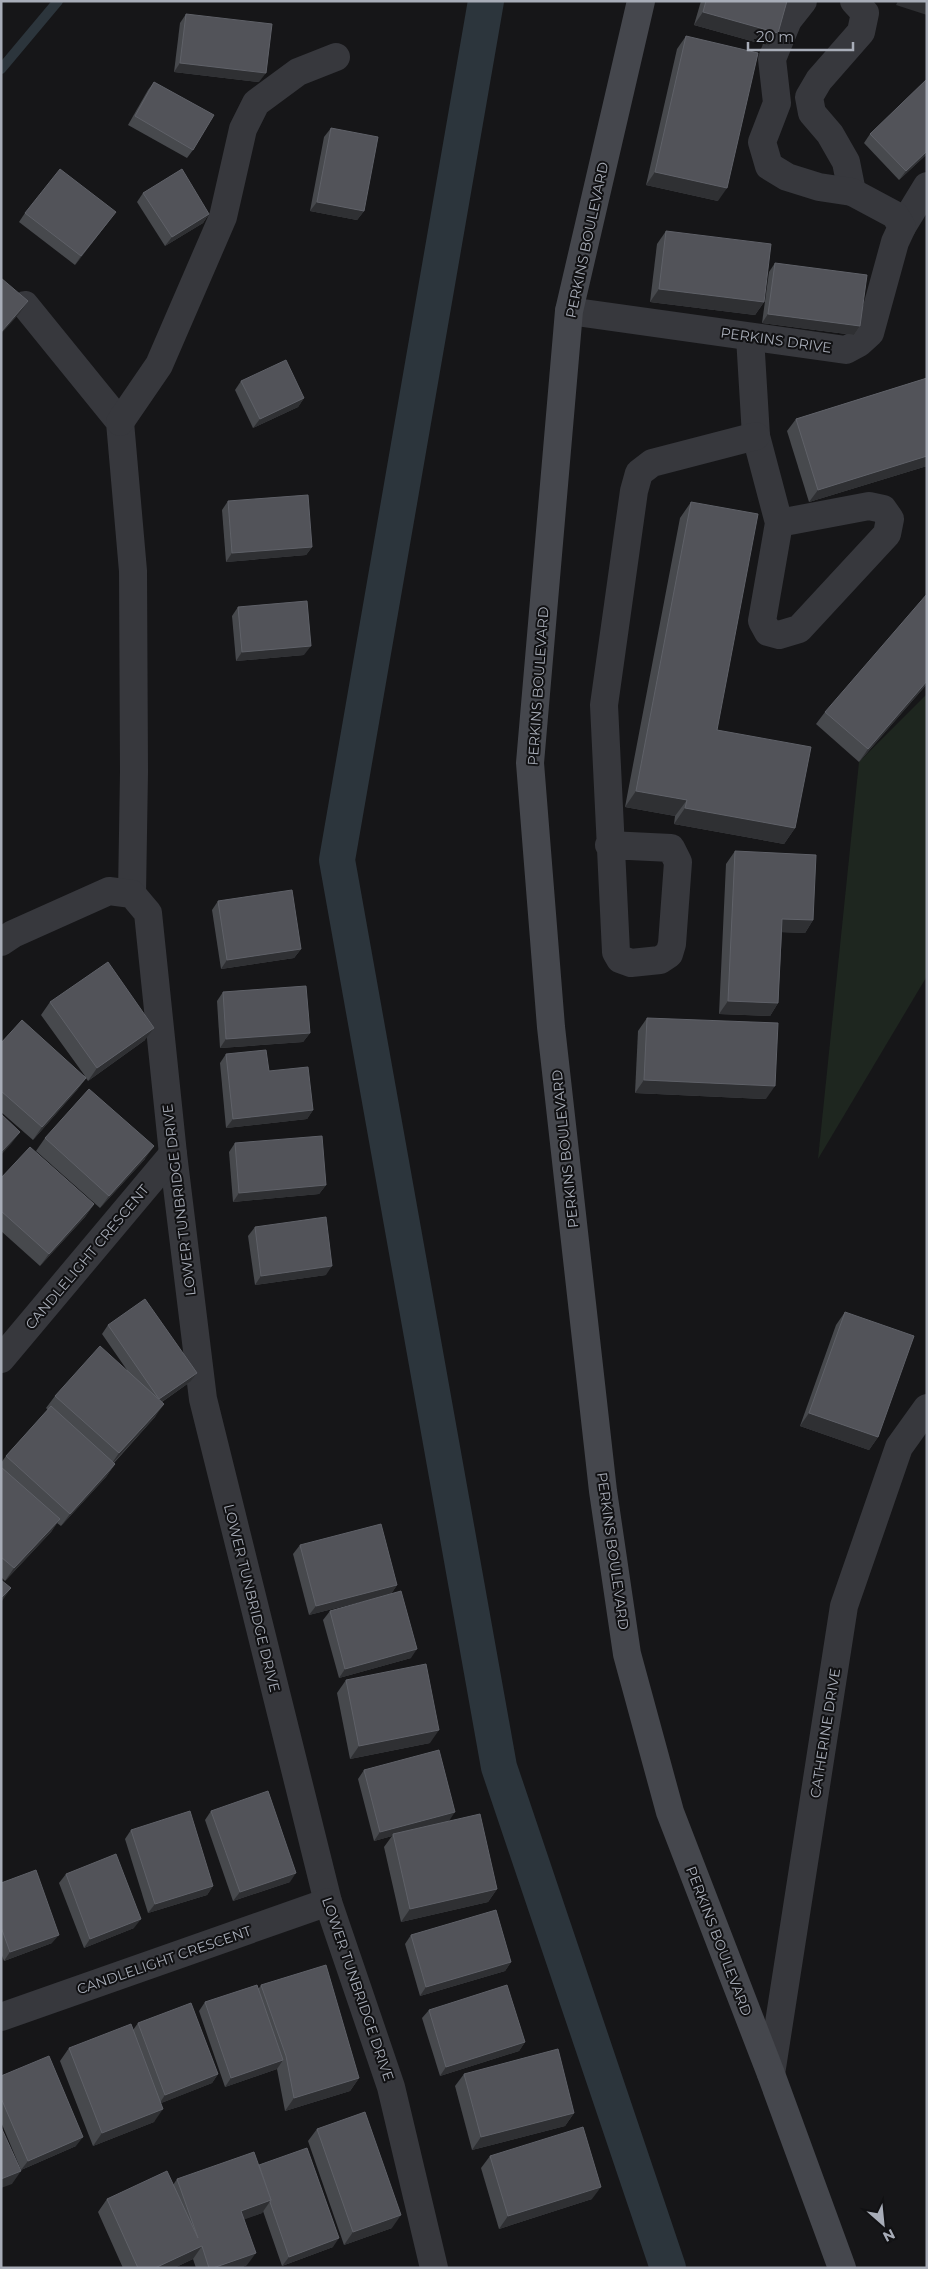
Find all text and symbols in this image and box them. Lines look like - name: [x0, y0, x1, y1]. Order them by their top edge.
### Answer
- scale bar: [748, 20, 853, 52]
- text: 20 m: [756, 27, 794, 46]
- street label: PERKINS BOULEVARD: [562, 160, 612, 320]
- street label: PERKINS DRIVE: [719, 323, 833, 357]
- street label: PERKINS BOULEVARD: [523, 606, 553, 766]
- street label: PERKINS BOULEVARD: [548, 1069, 582, 1229]
- street label: LOWER TUNBRIDGE DRIVE: [158, 1103, 200, 1297]
- street label: CANDLELIGHT CRESCENT: [21, 1181, 153, 1333]
- street label: PERKINS BOULEVARD: [593, 1471, 633, 1631]
- street label: LOWER TUNBRIDGE DRIVE: [220, 1502, 284, 1694]
- street label: CATHERINE DRIVE: [806, 1667, 844, 1799]
- street label: PERKINS BOULEVARD: [682, 1864, 756, 2018]
- street label: LOWER TUNBRIDGE DRIVE: [318, 1895, 398, 2083]
- street label: CANDLELIGHT CRESCENT: [74, 1922, 254, 1998]
- north arrow: [858, 2199, 908, 2249]
- text: N: [880, 2225, 898, 2246]

